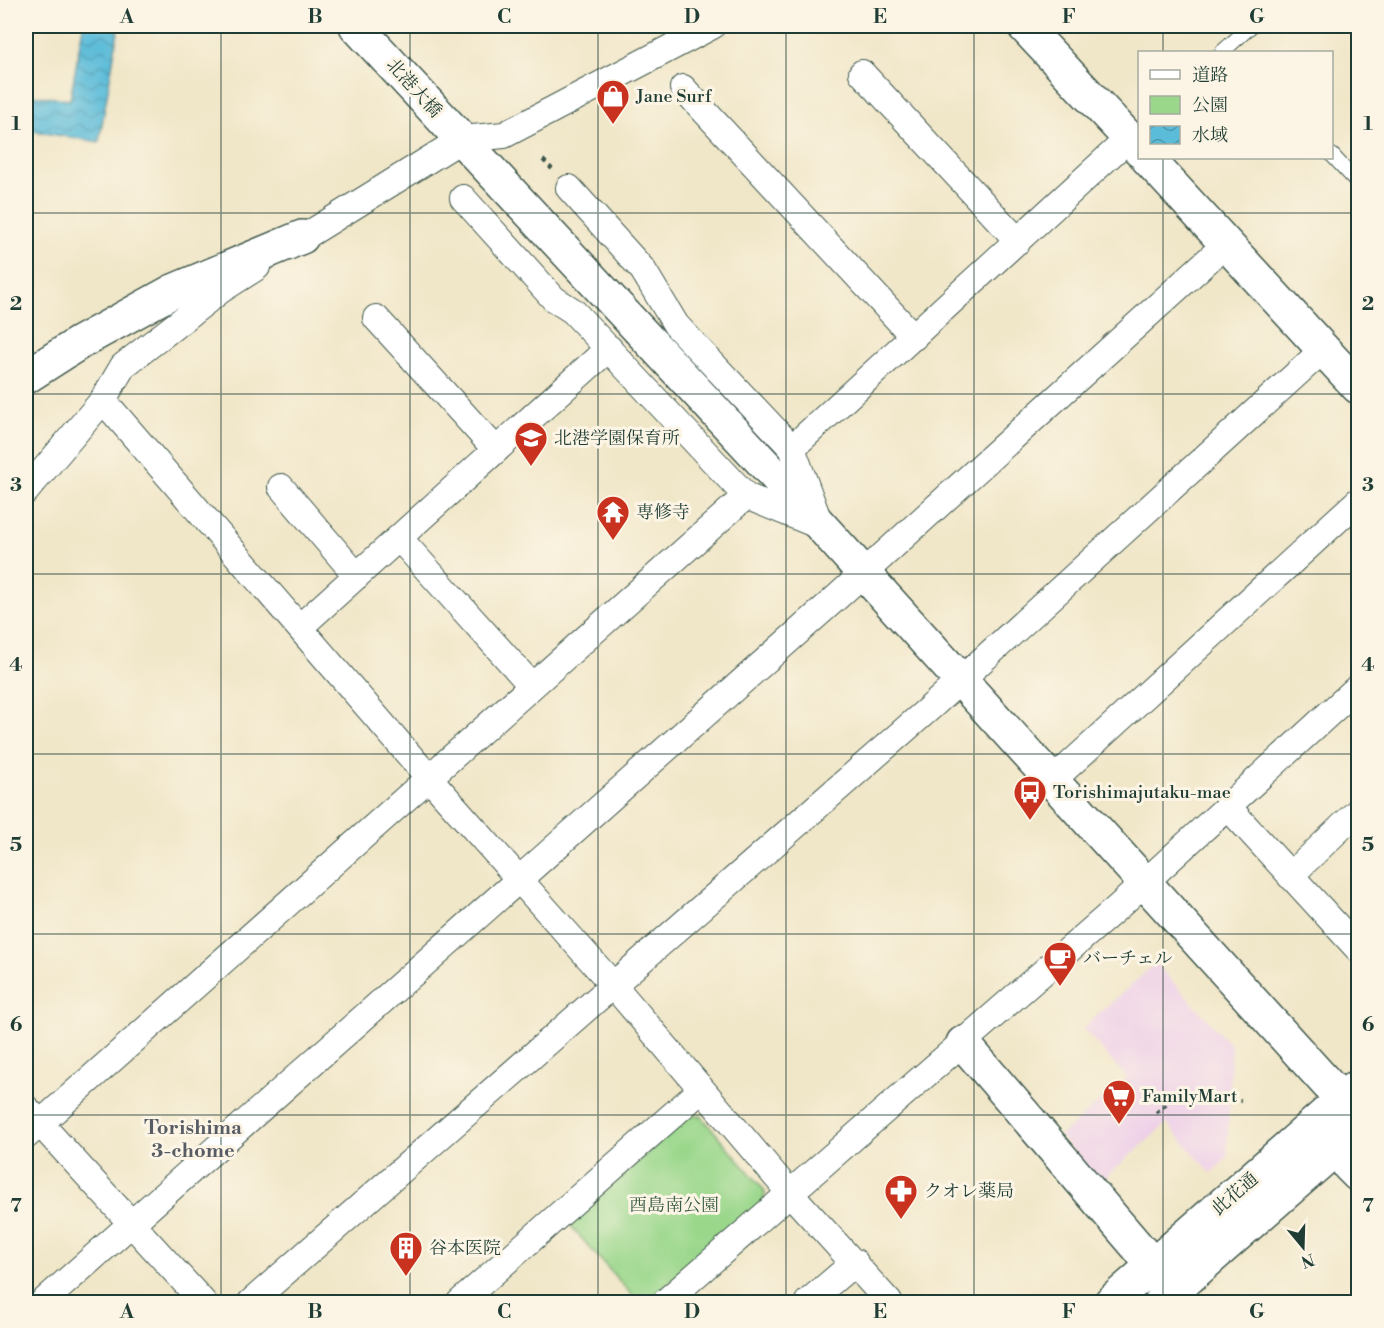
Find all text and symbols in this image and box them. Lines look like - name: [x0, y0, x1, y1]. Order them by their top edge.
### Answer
- text: A: [119, 5, 135, 30]
- text: B: [307, 5, 323, 30]
- text: C: [497, 5, 511, 30]
- text: D: [684, 5, 700, 30]
- text: E: [873, 5, 887, 30]
- text: F: [1062, 5, 1076, 30]
- text: G: [1249, 5, 1265, 30]
- legend: [1138, 51, 1333, 159]
- street label: 北港大橋: [381, 54, 447, 122]
- text: 道路: [1192, 64, 1228, 87]
- shop icon: Jane Surf: [595, 78, 631, 125]
- place label: Jane Surf: [635, 85, 713, 108]
- text: 公園: [1192, 94, 1228, 117]
- text: 1: [11, 112, 21, 137]
- text: 1: [1363, 112, 1373, 137]
- text: 水域: [1192, 124, 1228, 147]
- text: 2: [10, 292, 22, 317]
- text: 2: [1362, 292, 1374, 317]
- school or university icon: 北港学園保育所: [513, 420, 549, 467]
- place label: 北港学園保育所: [554, 427, 680, 450]
- text: 3: [10, 473, 22, 498]
- text: 3: [1362, 473, 1374, 498]
- temple icon: 専修寺: [595, 494, 631, 541]
- place label: 専修寺: [636, 501, 690, 524]
- text: 4: [9, 653, 23, 678]
- text: 4: [1361, 653, 1375, 678]
- bus stop icon: Torishimajutaku-mae: [1012, 774, 1048, 821]
- place label: Torishimajutaku-mae: [1053, 781, 1231, 804]
- text: 5: [10, 833, 22, 858]
- text: 5: [1362, 833, 1374, 858]
- cafe icon: バーチェル: [1042, 940, 1078, 987]
- place label: バーチェル: [1083, 947, 1172, 970]
- text: 6: [10, 1013, 23, 1038]
- text: 6: [1362, 1013, 1375, 1038]
- supermarket icon: FamilyMart: [1101, 1078, 1137, 1125]
- place label: FamilyMart: [1142, 1085, 1238, 1108]
- district label: Torishima 3-chome: [144, 1116, 242, 1164]
- street label: 此花通: [1207, 1168, 1263, 1220]
- pharmacy icon: クオレ薬局: [883, 1173, 919, 1220]
- place label: クオレ薬局: [924, 1180, 1014, 1203]
- text: 7: [10, 1194, 22, 1219]
- park label: 酉島南公園: [629, 1194, 719, 1217]
- text: 7: [1362, 1194, 1374, 1219]
- north arrow: [1273, 1217, 1333, 1277]
- building icon: 谷本医院: [388, 1230, 424, 1277]
- place label: 谷本医院: [429, 1237, 501, 1260]
- text: N: [1298, 1249, 1317, 1272]
- text: A: [119, 1300, 135, 1325]
- text: B: [307, 1300, 323, 1325]
- text: C: [497, 1300, 511, 1325]
- text: D: [684, 1300, 700, 1325]
- text: E: [873, 1300, 887, 1325]
- text: F: [1062, 1300, 1076, 1325]
- text: G: [1249, 1300, 1265, 1325]

